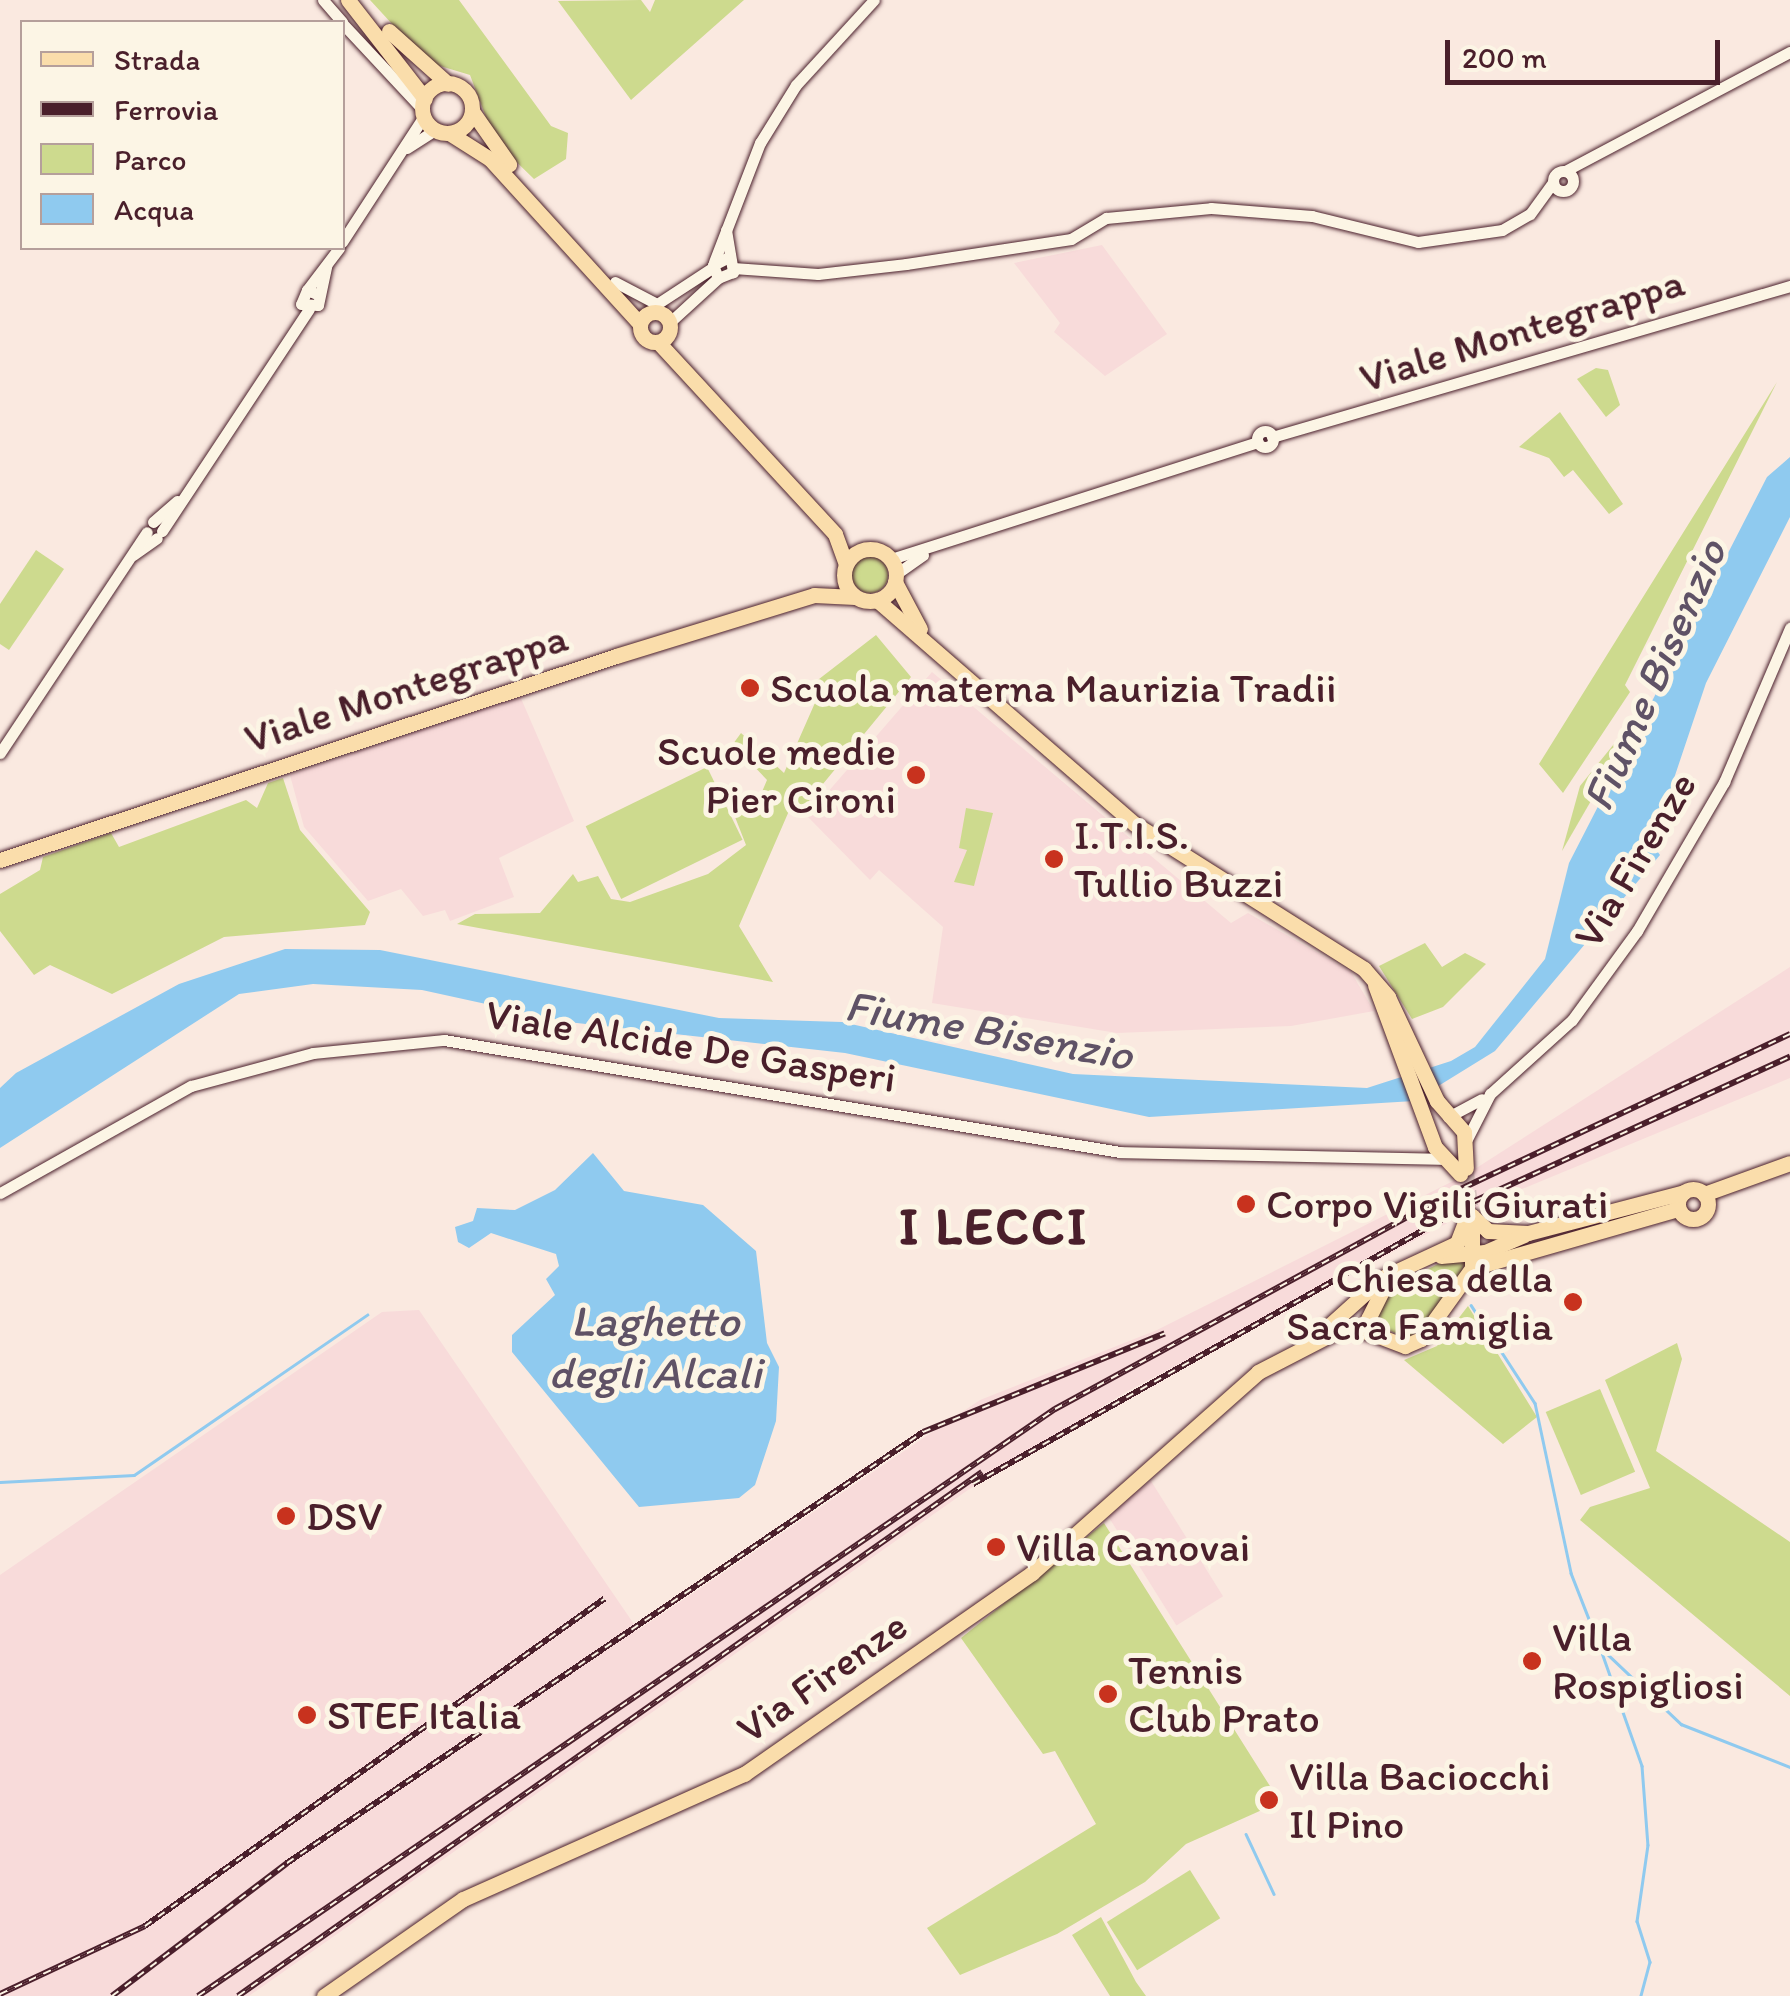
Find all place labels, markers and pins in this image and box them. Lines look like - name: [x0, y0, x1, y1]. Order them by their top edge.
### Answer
- place label: Scuola materna Maurizia Tradii: [770, 663, 1334, 713]
- marker: Scuola materna Maurizia Tradii: [739, 677, 761, 699]
- place label: Scuole medie Pier Cironi: [658, 726, 896, 824]
- marker: Scuole medie Pier Cironi: [905, 764, 927, 786]
- place label: I.T.I.S. Tullio Buzzi: [1074, 810, 1283, 908]
- marker: I.T.I.S. Tullio Buzzi: [1043, 848, 1065, 870]
- place label: Corpo Vigili Giurati: [1266, 1179, 1610, 1229]
- marker: Corpo Vigili Giurati: [1235, 1193, 1257, 1215]
- place label: Chiesa della Sacra Famiglia: [1288, 1253, 1553, 1352]
- marker: Chiesa della Sacra Famiglia: [1562, 1291, 1584, 1313]
- place label: DSV: [306, 1491, 382, 1541]
- marker: DSV: [275, 1505, 297, 1527]
- place label: Villa Canovai: [1016, 1522, 1251, 1572]
- marker: Villa Canovai: [985, 1536, 1007, 1558]
- place label: Villa Rospigliosi: [1552, 1612, 1744, 1710]
- place label: Tennis Club Prato: [1128, 1645, 1321, 1744]
- marker: Villa Rospigliosi: [1521, 1650, 1543, 1672]
- marker: Tennis Club Prato: [1097, 1683, 1119, 1705]
- place label: STEF Italia: [327, 1690, 526, 1740]
- marker: STEF Italia: [296, 1704, 318, 1726]
- place label: Villa Baciocchi Il Pino: [1289, 1751, 1551, 1850]
- marker: Villa Baciocchi Il Pino: [1258, 1789, 1280, 1811]

